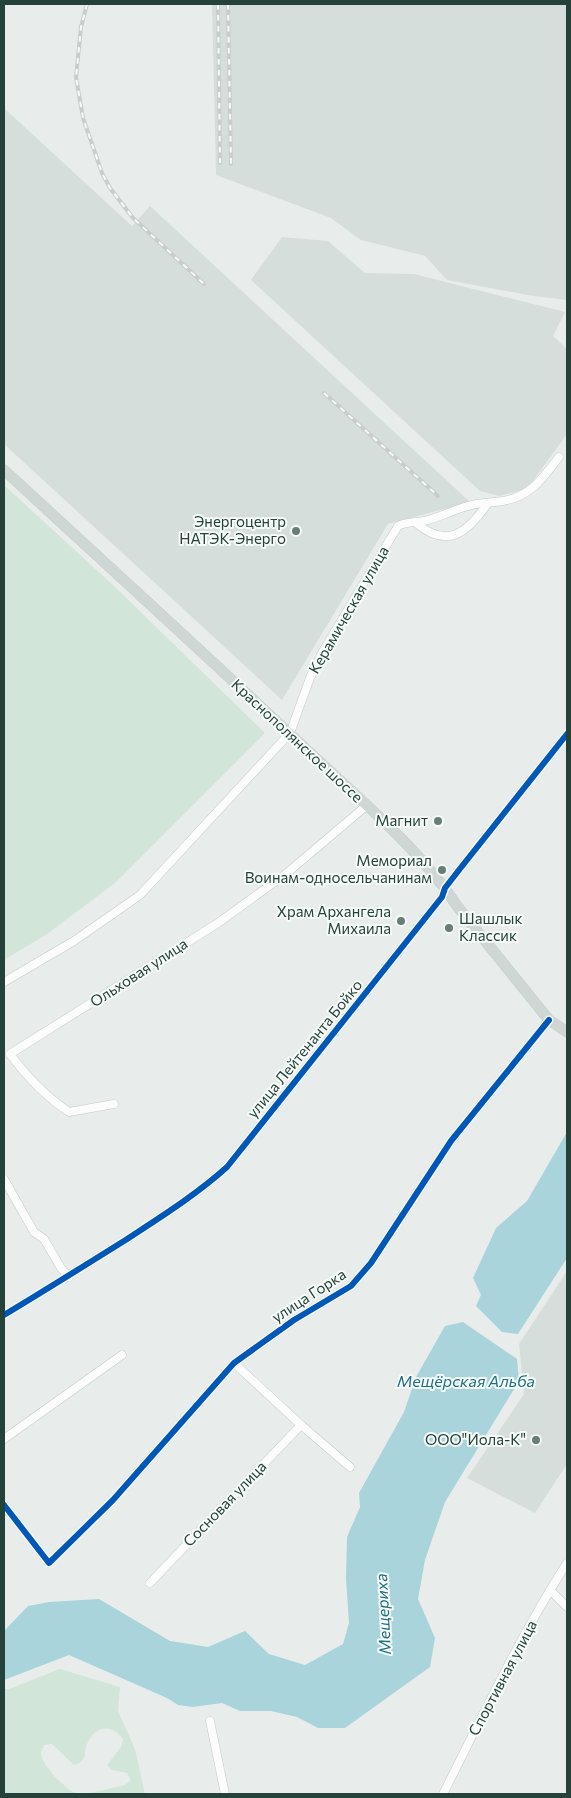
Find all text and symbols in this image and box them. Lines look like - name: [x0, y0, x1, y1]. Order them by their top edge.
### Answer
- place label: Энергоцентр НАТЭК-Энерго: [179, 512, 286, 547]
- marker: Энергоцентр НАТЭК-Энерго: [290, 525, 302, 537]
- street label: Керамическая улица: [304, 543, 392, 676]
- street label: Краснополянское шоссе: [228, 675, 367, 806]
- place label: Магнит: [375, 811, 428, 829]
- marker: Магнит: [432, 815, 444, 827]
- place label: Мемориал Воинам-односельчанинам: [245, 851, 432, 886]
- marker: Мемориал Воинам-односельчанинам: [436, 864, 448, 876]
- place label: Храм Архангела Михаила: [277, 902, 391, 937]
- place label: Шашлык Классик: [459, 909, 522, 944]
- marker: Храм Архангела Михаила: [395, 915, 407, 927]
- marker: Шашлык Классик: [443, 922, 455, 934]
- street label: Ольховая улица: [86, 934, 191, 1010]
- street label: улица Лейтенанта Бойко: [243, 976, 366, 1121]
- street label: улица Горка: [268, 1265, 349, 1326]
- water label: Мещёрская Альба: [397, 1371, 535, 1390]
- place label: ООО"Иола-К": [425, 1430, 526, 1448]
- marker: ООО"Иола-К": [530, 1434, 542, 1446]
- street label: Сосновая улица: [179, 1457, 270, 1550]
- water label: Мещериха: [371, 1573, 394, 1655]
- street label: Спортивная улица: [464, 1617, 540, 1738]

